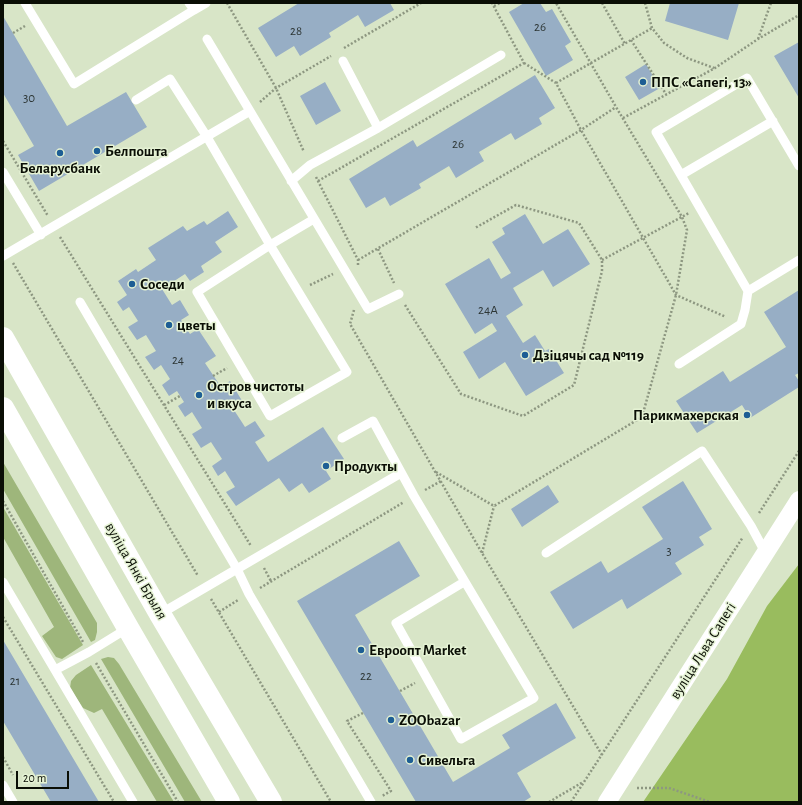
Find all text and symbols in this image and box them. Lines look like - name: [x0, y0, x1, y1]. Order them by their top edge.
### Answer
- house number: 26: [534, 19, 546, 35]
- house number: 28: [290, 23, 302, 39]
- place label: ППС «Сапегі, 13»: [651, 73, 752, 91]
- marker: ППС «Сапегі, 13»: [638, 77, 648, 87]
- house number: 30: [23, 90, 35, 106]
- house number: 26: [452, 136, 464, 152]
- place label: Белпошта: [105, 142, 168, 160]
- marker: Белпошта: [92, 146, 102, 156]
- marker: Беларусбанк: [55, 148, 65, 158]
- place label: Беларусбанк: [19, 159, 101, 177]
- place label: Соседи: [140, 275, 185, 293]
- marker: Соседи: [127, 279, 137, 289]
- house number: 24А: [478, 302, 498, 318]
- place label: цветы: [177, 316, 216, 334]
- marker: цветы: [164, 320, 174, 330]
- place label: Дзіцячы сад №119: [533, 346, 644, 364]
- marker: Дзіцячы сад №119: [520, 350, 530, 360]
- house number: 24: [172, 352, 184, 368]
- place label: Остров чистоты и вкуса: [207, 377, 304, 412]
- marker: Остров чистоты и вкуса: [194, 390, 204, 400]
- place label: Парикмахерская: [633, 406, 739, 424]
- marker: Парикмахерская: [742, 410, 752, 420]
- place label: Продукты: [334, 457, 397, 475]
- marker: Продукты: [321, 461, 331, 471]
- street label: вуліца Янкі Брыля: [101, 519, 171, 623]
- house number: 3: [666, 543, 672, 559]
- street label: вуліца Льва Сапегі: [666, 599, 740, 703]
- place label: Евроопт Market: [369, 641, 466, 659]
- marker: Евроопт Market: [356, 645, 366, 655]
- house number: 22: [360, 668, 372, 684]
- house number: 21: [10, 673, 20, 689]
- place label: ZOObazar: [399, 711, 460, 729]
- marker: ZOObazar: [386, 715, 396, 725]
- place label: Сивельга: [418, 751, 475, 769]
- marker: Сивельга: [405, 755, 415, 765]
- scale bar: [18, 763, 71, 789]
- text: 20 m: [23, 772, 46, 784]

